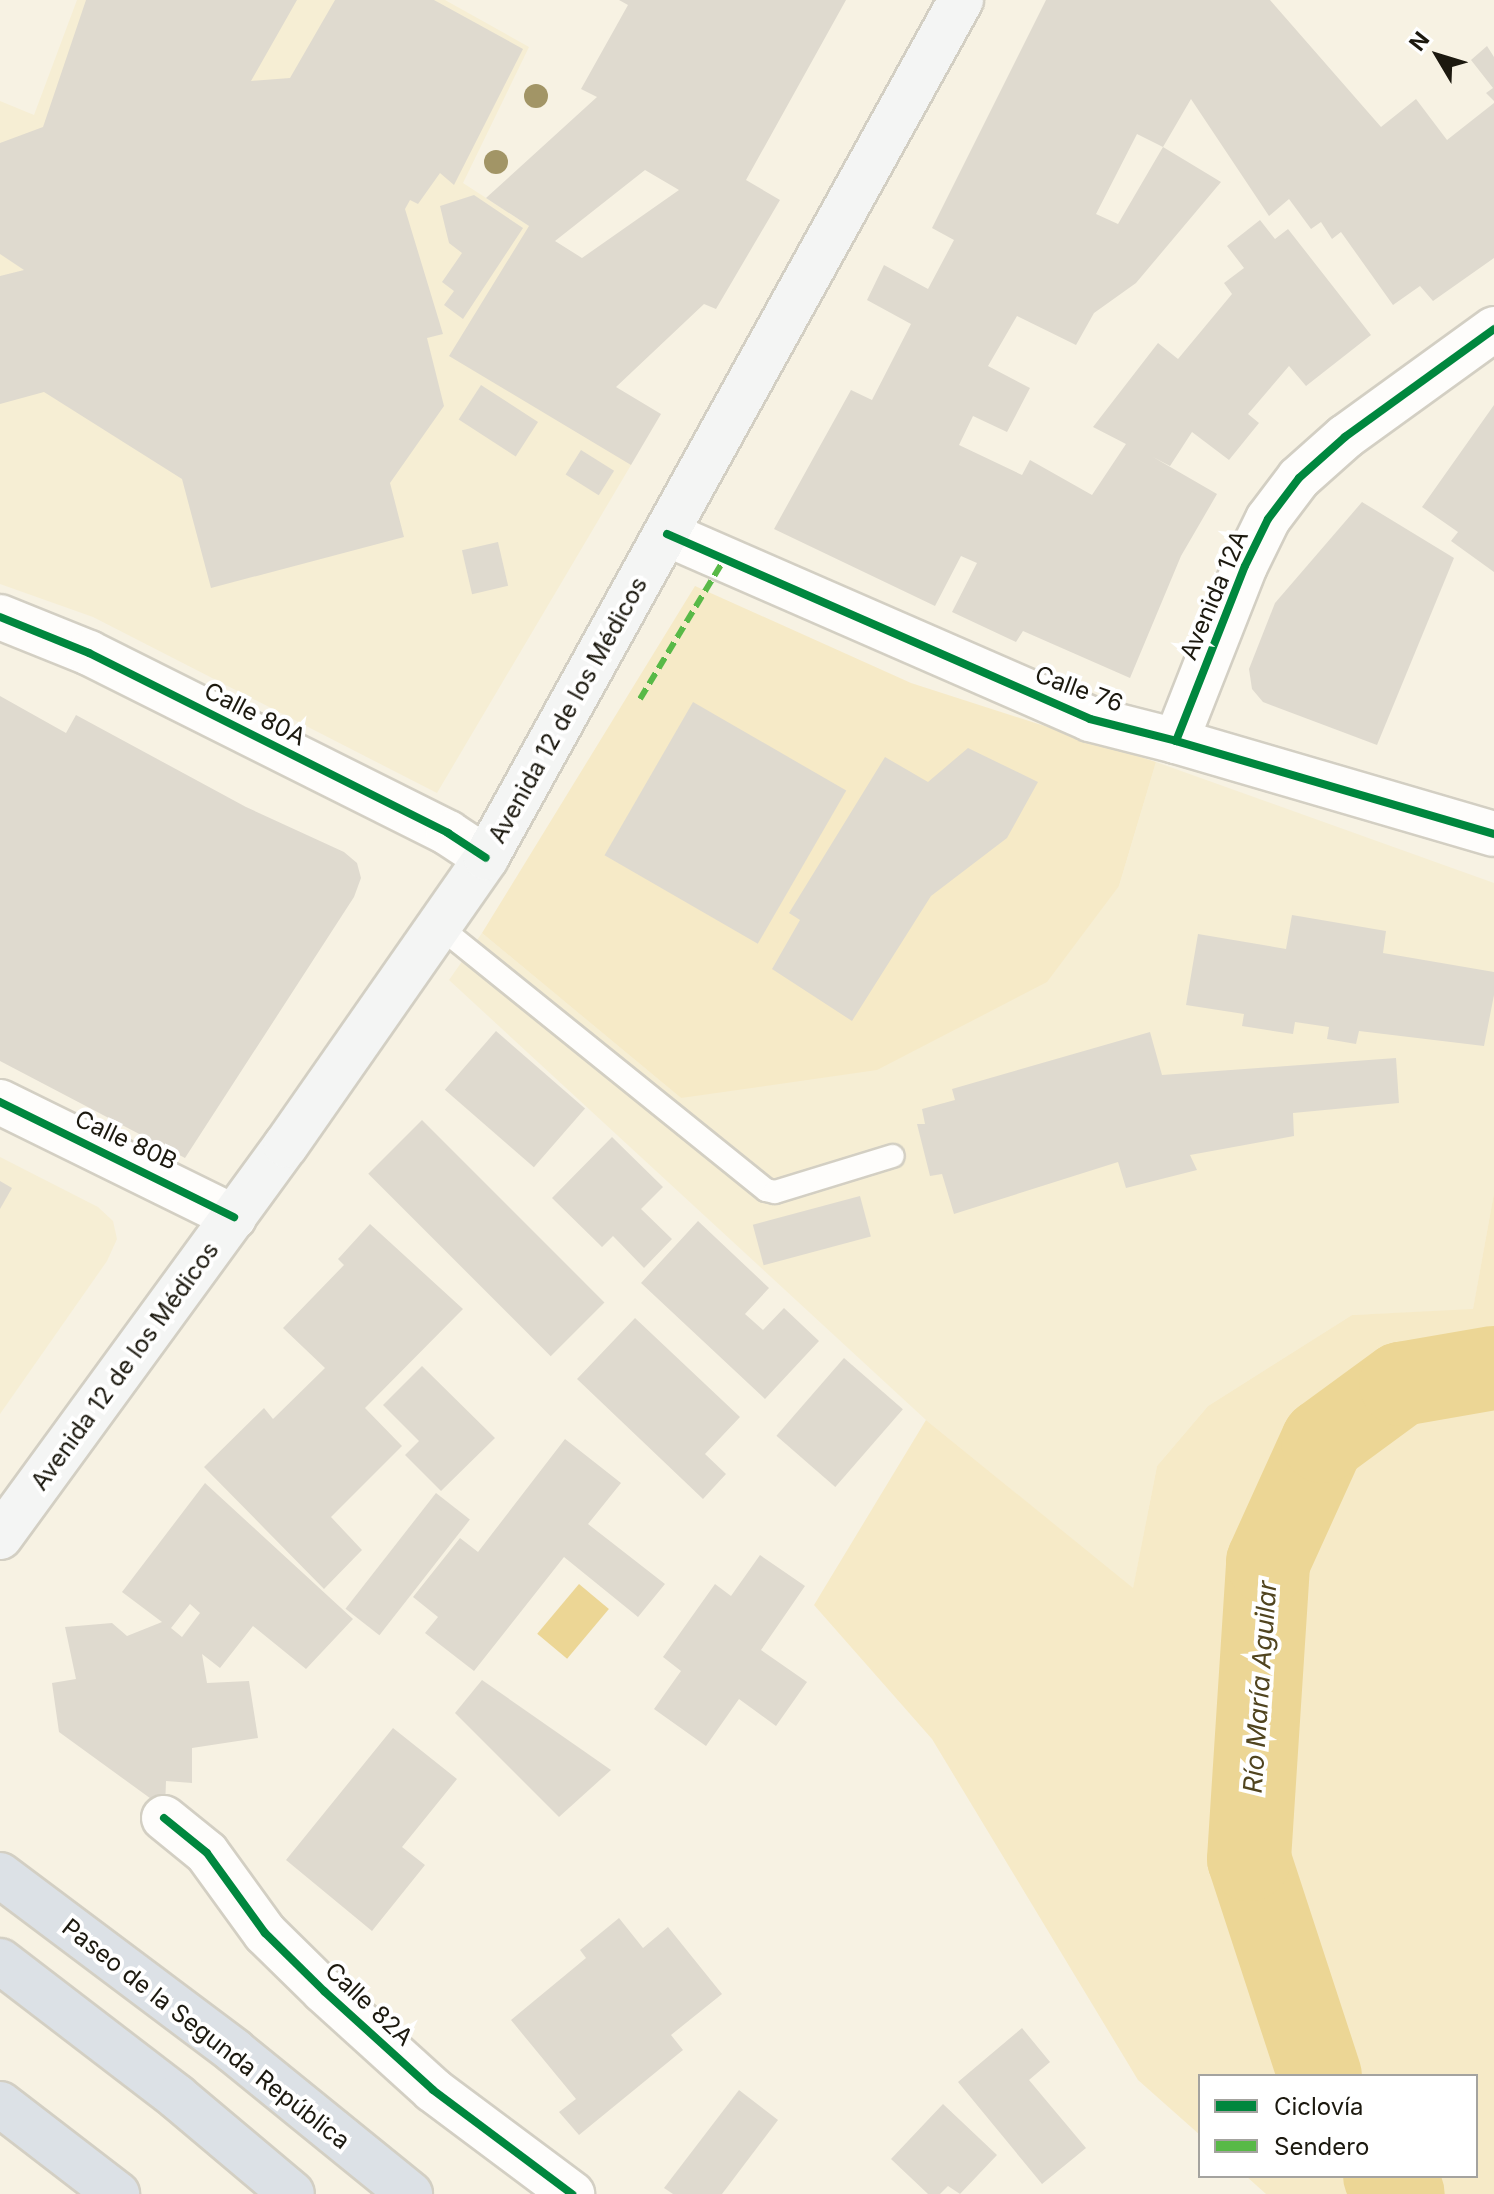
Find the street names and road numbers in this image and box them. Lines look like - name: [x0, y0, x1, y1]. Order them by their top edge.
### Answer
- street label: Avenida 12A: [1174, 526, 1254, 664]
- street label: Avenida 12 de los Médicos: [483, 572, 653, 848]
- street label: Calle 76: [1031, 660, 1127, 718]
- street label: Calle 80A: [199, 676, 311, 752]
- street label: Calle 80B: [70, 1104, 182, 1176]
- street label: Avenida 12 de los Médicos: [25, 1236, 225, 1496]
- street label: Paseo de la Segunda República: [56, 1913, 356, 2155]
- street label: Calle 82A: [319, 1956, 419, 2052]

